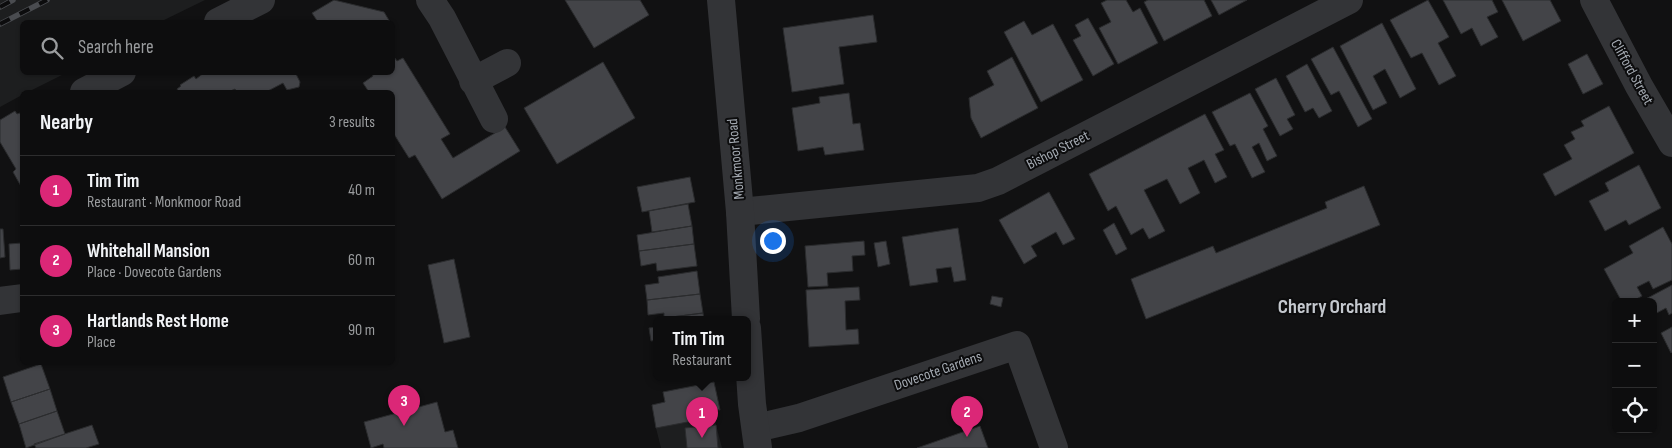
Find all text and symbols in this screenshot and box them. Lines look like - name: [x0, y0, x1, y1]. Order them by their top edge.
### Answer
- search box: [20, 20, 395, 75]
- icon: search: [38, 34, 66, 62]
- text: Search here: [78, 36, 154, 59]
- street label: Clifford Street: [1606, 36, 1658, 108]
- text: Nearby: [40, 110, 93, 135]
- text: 3 results: [329, 113, 375, 132]
- street label: Monkmoor Road: [723, 118, 749, 200]
- street label: Bishop Street: [1024, 126, 1093, 174]
- text: Tim Tim: [87, 170, 139, 193]
- text: 1: [53, 181, 59, 200]
- text: 40 m: [348, 181, 375, 200]
- text: Restaurant · Monkmoor Road: [87, 193, 241, 212]
- your location: [760, 228, 786, 254]
- text: Whitehall Mansion: [87, 240, 210, 263]
- text: 2: [52, 251, 60, 270]
- text: 60 m: [348, 251, 375, 270]
- text: Place · Dovecote Gardens: [87, 263, 222, 282]
- district label: Cherry Orchard: [1278, 295, 1386, 319]
- map controls: [1612, 298, 1657, 433]
- button: +: [1612, 298, 1657, 343]
- text: Hartlands Rest Home: [87, 310, 229, 333]
- popup: [653, 316, 751, 381]
- text: 3: [52, 321, 60, 340]
- text: 90 m: [348, 321, 375, 340]
- text: Tim Tim: [672, 328, 725, 351]
- text: Place: [87, 333, 116, 352]
- button: −: [1612, 343, 1657, 388]
- street label: Dovecote Gardens: [892, 347, 984, 395]
- text: Restaurant: [672, 351, 732, 370]
- pin: 3: [388, 385, 420, 426]
- button: locate: [1612, 388, 1657, 433]
- pin: 2: [951, 396, 983, 437]
- pin: 1: [686, 397, 718, 438]

